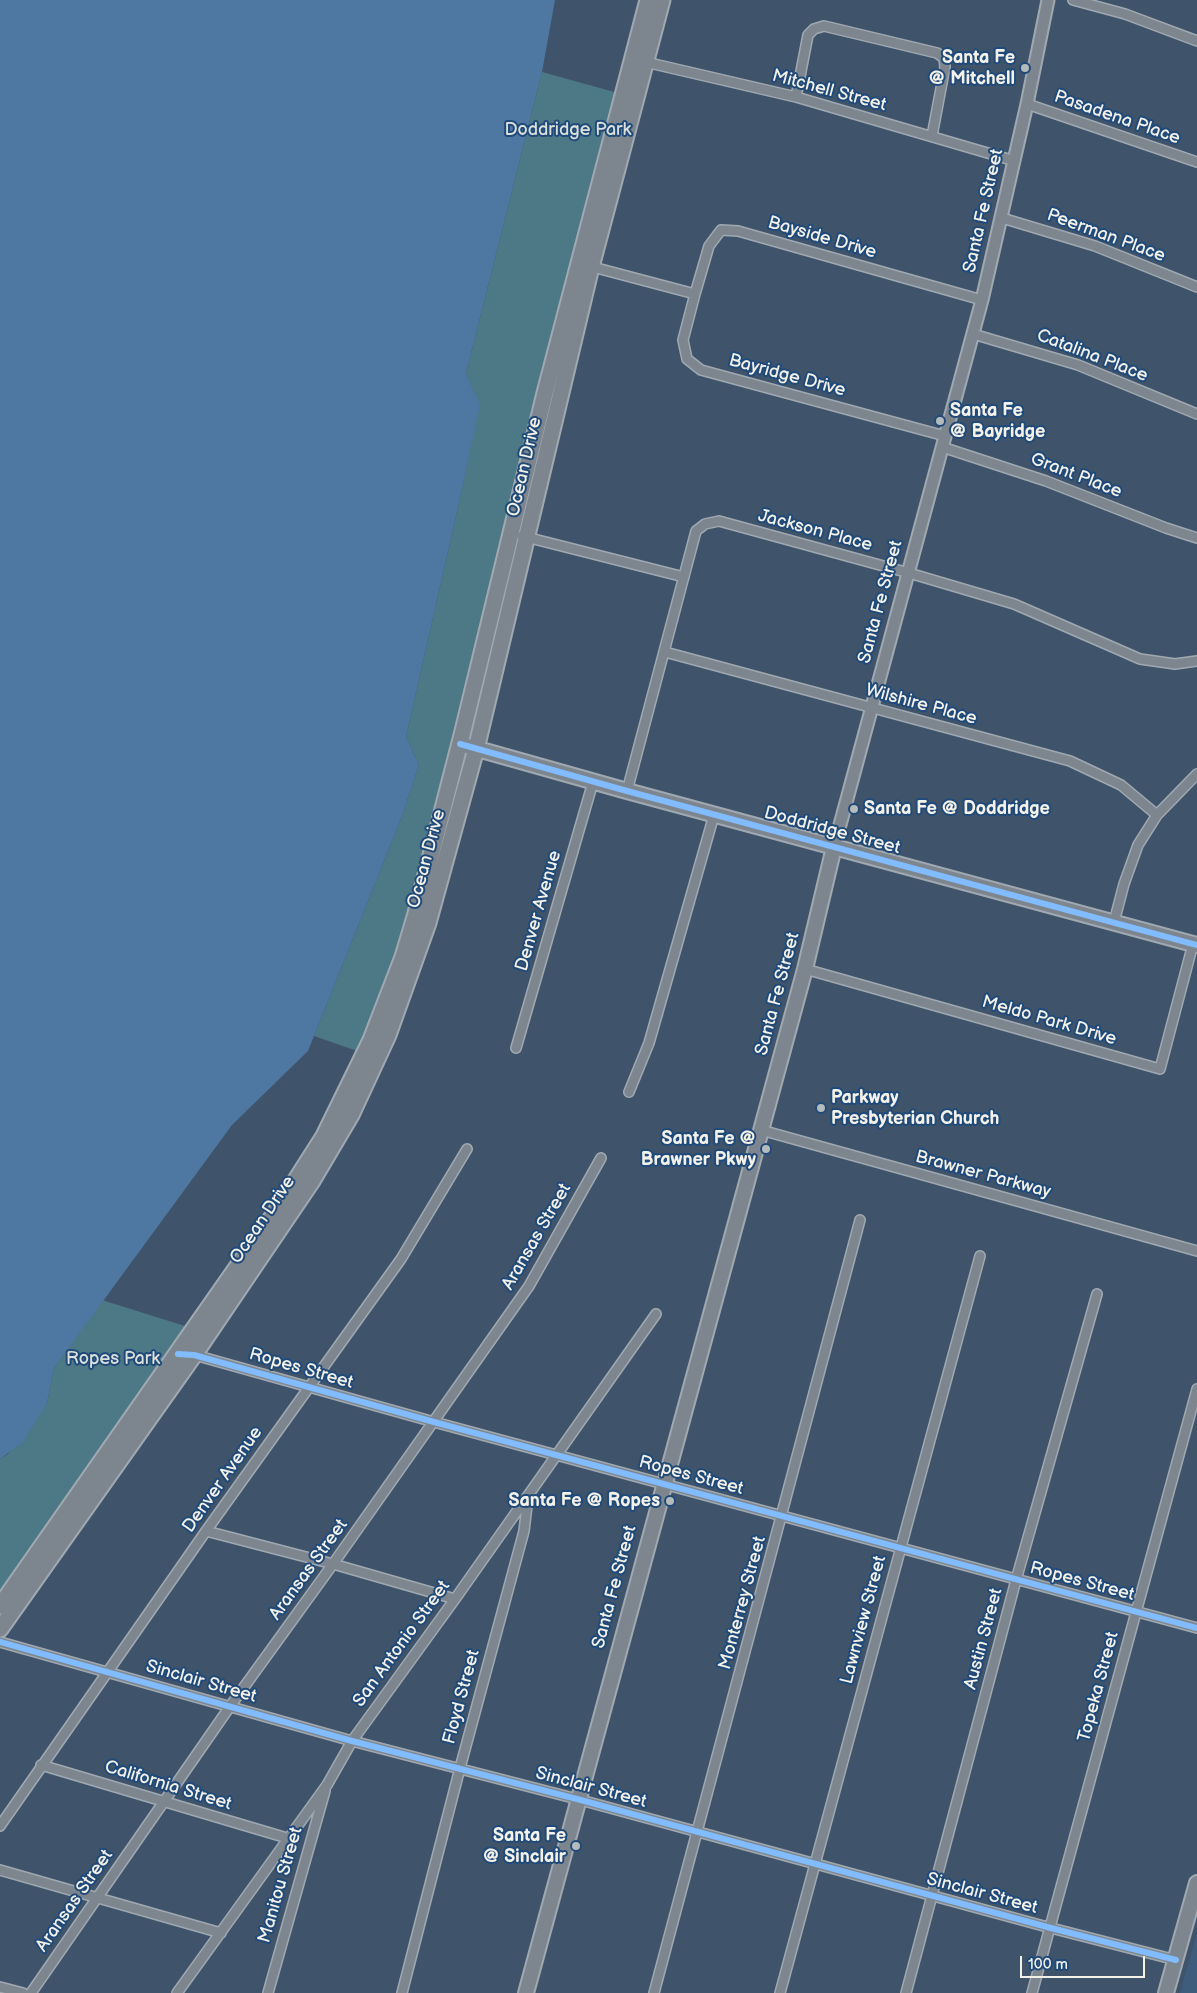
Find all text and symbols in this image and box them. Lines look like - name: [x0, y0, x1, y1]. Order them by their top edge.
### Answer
- place label: Santa Fe @ Mitchell: [929, 47, 1015, 90]
- marker: Santa Fe @ Mitchell: [1019, 62, 1031, 74]
- street label: Mitchell Street: [770, 65, 888, 117]
- street label: Pasadena Place: [1051, 86, 1183, 150]
- park label: Doddridge Park: [505, 119, 631, 141]
- street label: Santa Fe Street: [959, 147, 1009, 275]
- street label: Peerman Place: [1044, 205, 1168, 267]
- street label: Bayside Drive: [765, 212, 879, 264]
- street label: Catalina Place: [1033, 325, 1151, 387]
- street label: Bayridge Drive: [726, 350, 848, 402]
- place label: Santa Fe @ Bayridge: [950, 400, 1045, 442]
- street label: Ocean Drive: [503, 415, 547, 519]
- marker: Santa Fe @ Bayridge: [934, 415, 946, 427]
- street label: Grant Place: [1027, 449, 1125, 503]
- street label: Jackson Place: [755, 505, 875, 557]
- street label: Santa Fe Street: [854, 538, 908, 666]
- street label: Wilshire Place: [863, 680, 979, 730]
- place label: Santa Fe @ Doddridge: [864, 798, 1050, 820]
- street label: Doddridge Street: [762, 802, 902, 860]
- marker: Santa Fe @ Doddridge: [848, 803, 860, 815]
- street label: Ocean Drive: [403, 807, 451, 911]
- street label: Denver Avenue: [511, 848, 567, 974]
- street label: Santa Fe Street: [751, 930, 805, 1058]
- street label: Meldo Park Drive: [979, 991, 1119, 1051]
- place label: Parkway Presbyterian Church: [831, 1087, 999, 1130]
- marker: Parkway Presbyterian Church: [815, 1102, 827, 1114]
- place label: Santa Fe @ Brawner Pkwy: [641, 1128, 756, 1170]
- marker: Santa Fe @ Brawner Pkwy: [760, 1143, 772, 1155]
- street label: Brawner Parkway: [913, 1147, 1053, 1203]
- street label: Ocean Drive: [226, 1172, 300, 1268]
- street label: Aransas Street: [498, 1180, 576, 1294]
- street label: Ropes Street: [246, 1344, 356, 1394]
- park label: Ropes Park: [66, 1348, 160, 1370]
- street label: Denver Avenue: [178, 1423, 268, 1537]
- street label: Ropes Street: [636, 1452, 746, 1500]
- place label: Santa Fe @ Ropes: [509, 1490, 660, 1512]
- marker: Santa Fe @ Ropes: [664, 1495, 676, 1507]
- street label: Aransas Street: [265, 1515, 353, 1625]
- street label: Santa Fe Street: [588, 1523, 642, 1651]
- street label: Monterrey Street: [715, 1534, 771, 1672]
- street label: Lawnview Street: [836, 1553, 892, 1687]
- street label: Ropes Street: [1027, 1558, 1137, 1606]
- street label: San Antonio Street: [349, 1576, 455, 1712]
- street label: Austin Street: [960, 1586, 1008, 1692]
- street label: Topeka Street: [1074, 1630, 1124, 1744]
- street label: Floyd Street: [439, 1647, 485, 1747]
- street label: Sinclair Street: [143, 1656, 259, 1708]
- street label: California Street: [102, 1756, 234, 1816]
- street label: Sinclair Street: [533, 1763, 649, 1813]
- street label: Manitou Street: [254, 1825, 308, 1945]
- place label: Santa Fe @ Sinclair: [483, 1825, 566, 1868]
- marker: Santa Fe @ Sinclair: [570, 1840, 582, 1852]
- street label: Aransas Street: [32, 1846, 118, 1956]
- street label: Sinclair Street: [924, 1869, 1040, 1919]
- scale bar: [1022, 1946, 1147, 1978]
- text: 100 m: [1028, 1955, 1068, 1974]

